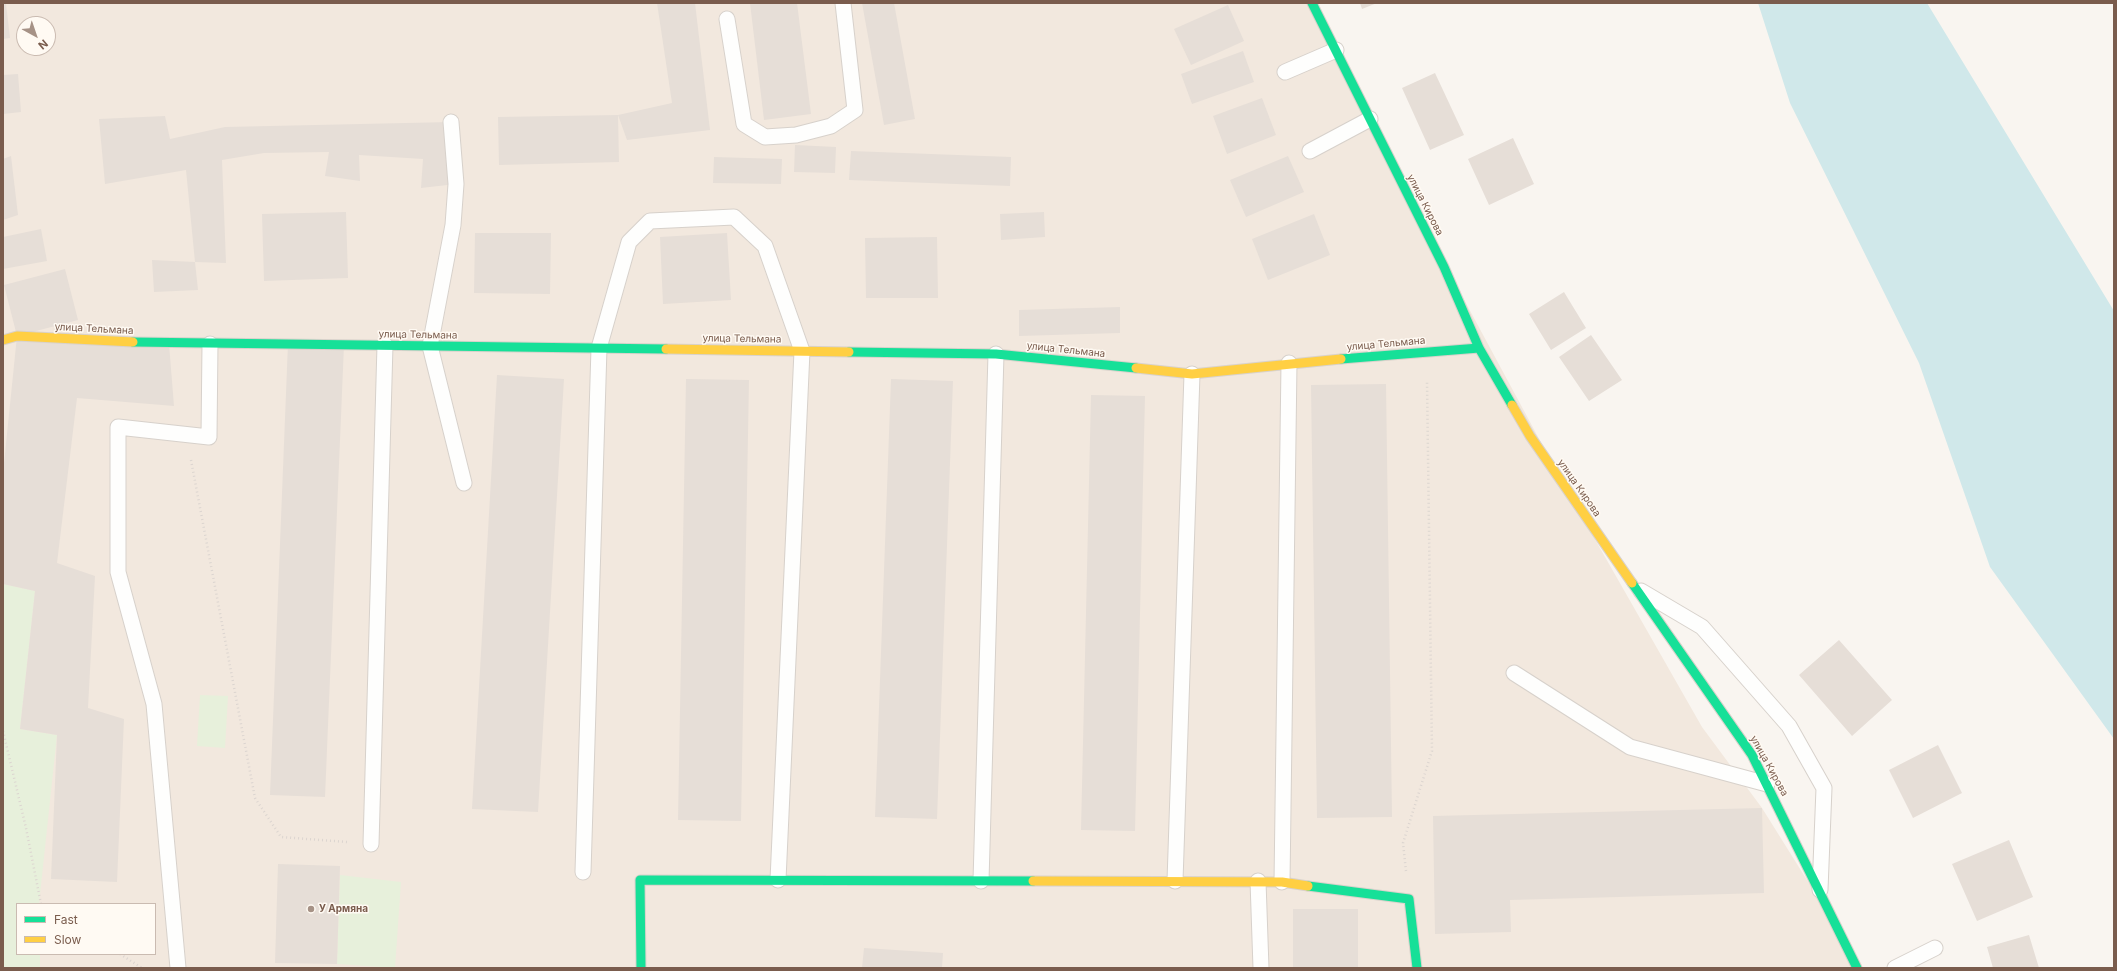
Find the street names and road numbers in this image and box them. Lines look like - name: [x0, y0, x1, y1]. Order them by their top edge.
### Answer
- street label: улица Кирова: [1404, 172, 1446, 238]
- street label: улица Тельмана: [54, 321, 134, 337]
- street label: улица Тельмана: [378, 328, 458, 342]
- street label: улица Тельмана: [702, 332, 782, 346]
- street label: улица Тельмана: [1346, 335, 1426, 353]
- street label: улица Тельмана: [1026, 340, 1106, 360]
- street label: улица Кирова: [1555, 457, 1603, 519]
- street label: улица Кирова: [1747, 734, 1791, 798]

